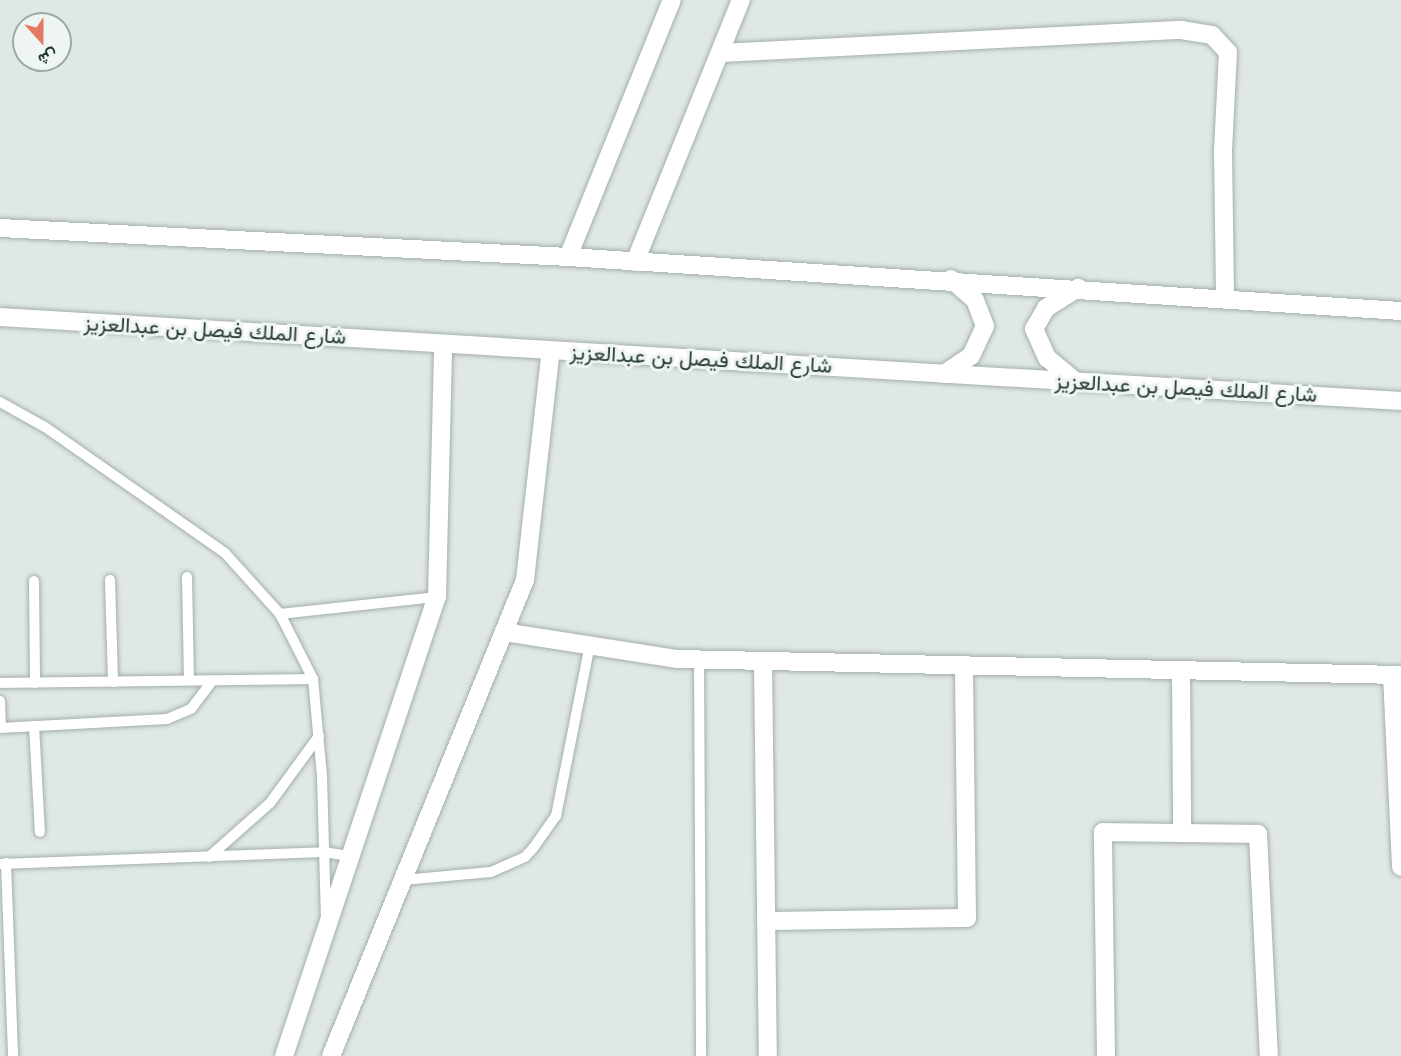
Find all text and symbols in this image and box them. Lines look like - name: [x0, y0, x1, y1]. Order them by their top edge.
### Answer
- north arrow: [12, 12, 72, 72]
- text: ش: [35, 43, 61, 72]
- street label: شارع الملك فيصل بن عبدالعزيز: [83, 311, 347, 349]
- street label: شارع الملك فيصل بن عبدالعزيز: [569, 340, 833, 378]
- street label: شارع الملك فيصل بن عبدالعزيز: [1054, 369, 1318, 407]

